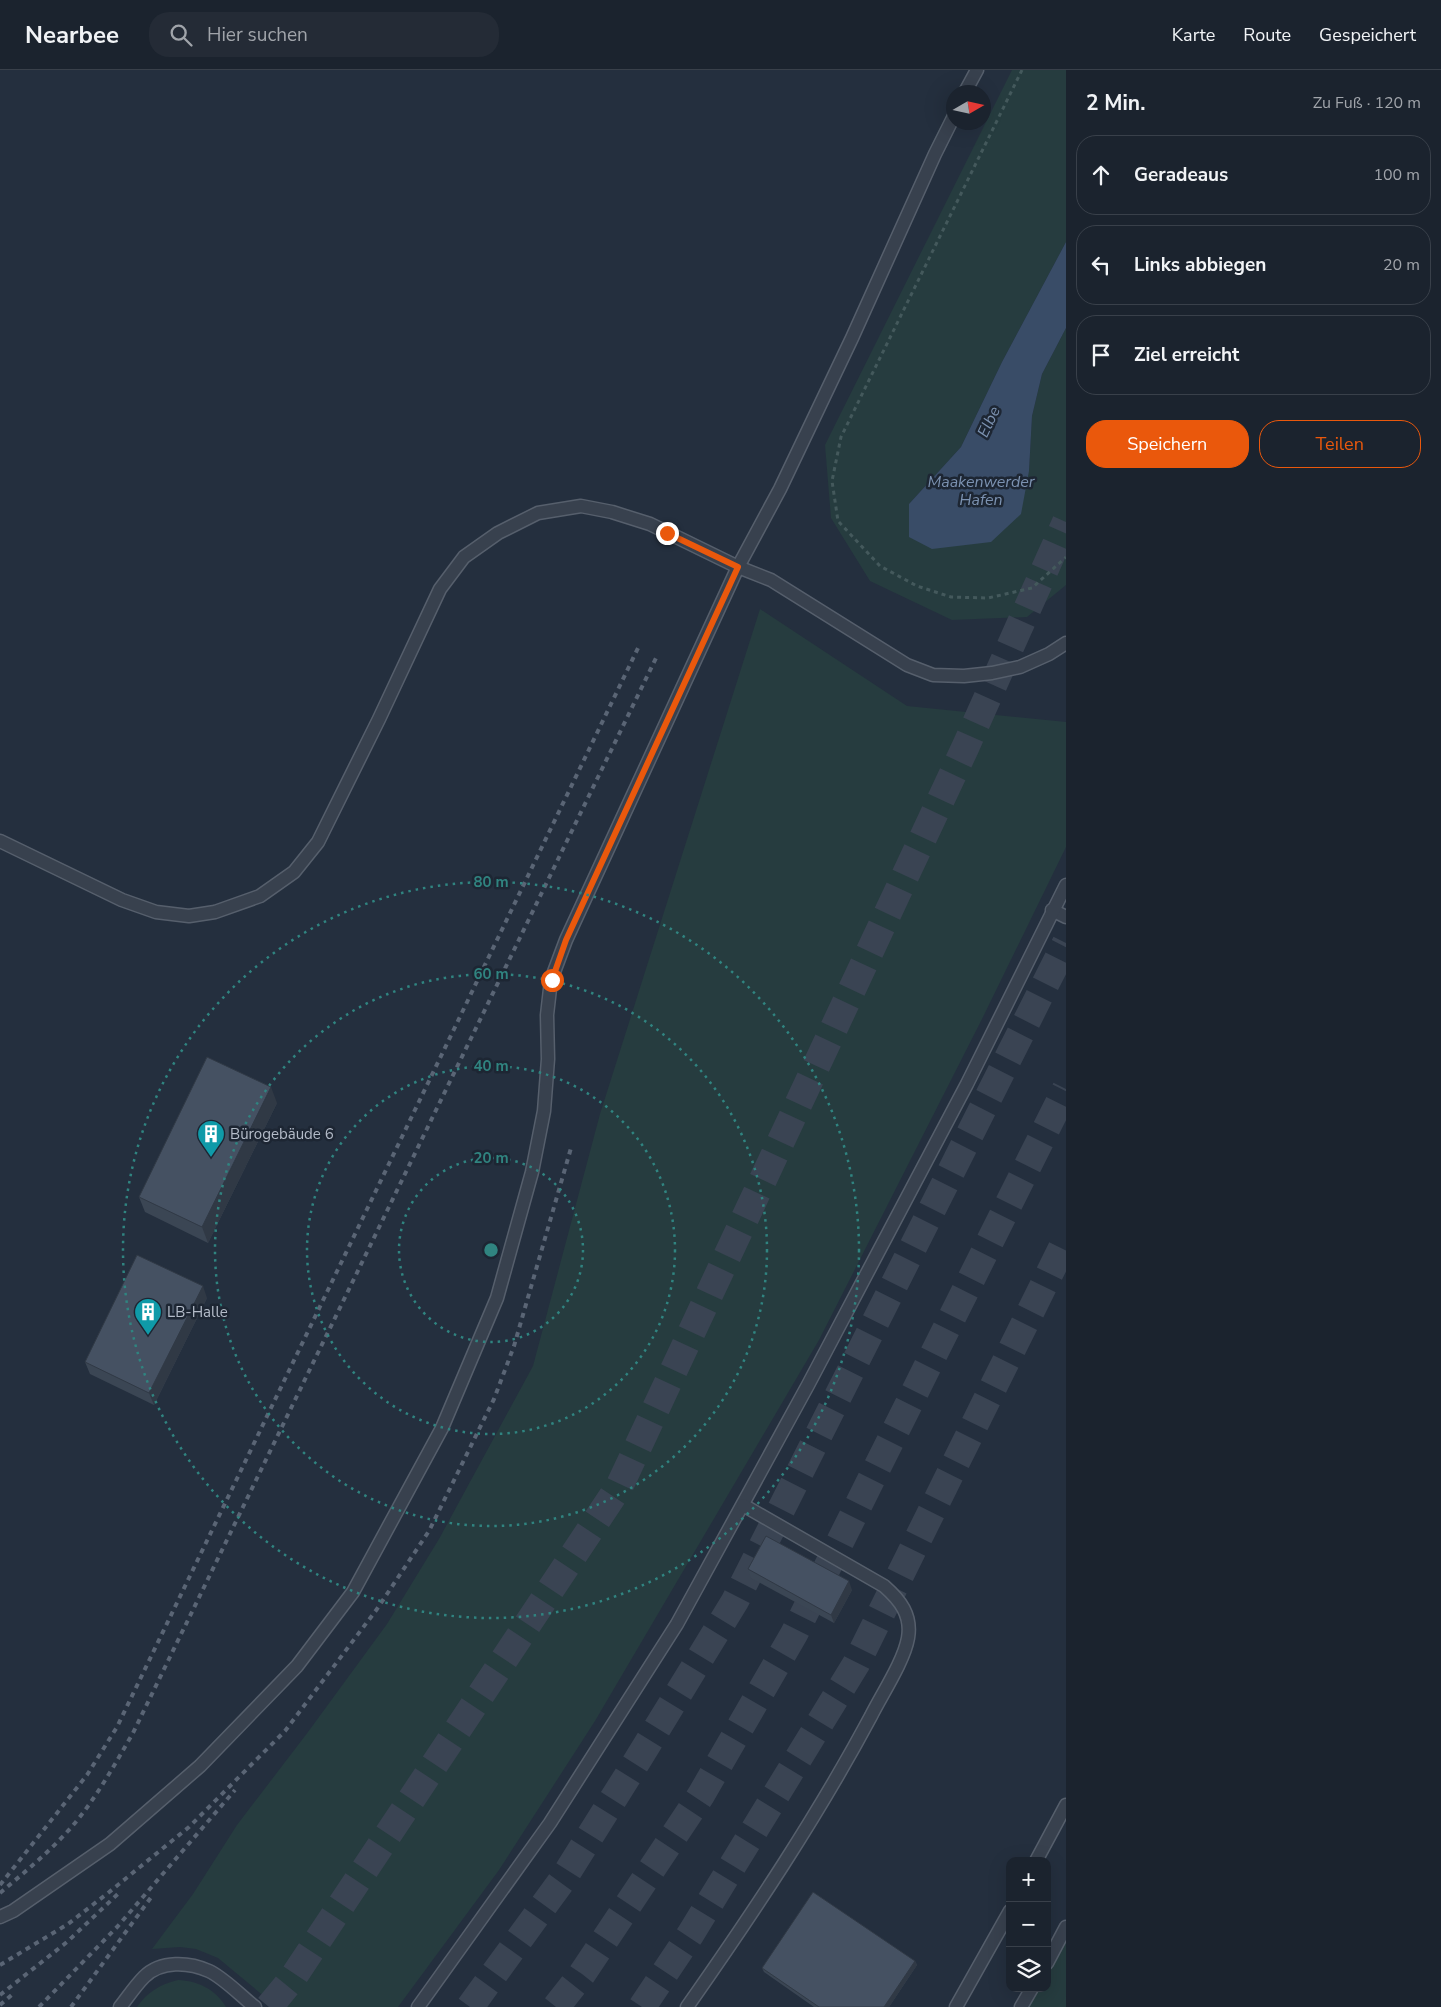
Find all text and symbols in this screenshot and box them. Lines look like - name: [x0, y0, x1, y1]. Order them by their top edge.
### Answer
- search box: [149, 12, 499, 57]
- text: Nearbee: [25, 19, 119, 51]
- icon: search: [167, 21, 195, 49]
- text: Hier suchen: [207, 22, 308, 48]
- text: Karte: [1172, 23, 1215, 47]
- text: Route: [1243, 23, 1291, 47]
- text: Gespeichert: [1319, 23, 1416, 47]
- north arrow: [946, 85, 991, 130]
- text: 2 Min.: [1086, 89, 1145, 117]
- text: Zu Fuß · 120 m: [1313, 92, 1421, 114]
- icon: ahead: [1087, 161, 1115, 189]
- text: Geradeaus: [1134, 162, 1228, 188]
- text: 100 m: [1373, 164, 1420, 186]
- icon: left: [1087, 251, 1115, 279]
- text: Links abbiegen: [1134, 252, 1266, 278]
- text: 20 m: [1383, 254, 1420, 276]
- icon: arrive: [1087, 341, 1115, 369]
- text: Ziel erreicht: [1134, 342, 1239, 368]
- water label: Elbe: [972, 402, 1006, 441]
- button: Speichern: [1086, 420, 1249, 468]
- button: Teilen: [1259, 420, 1421, 468]
- water label: Maakenwerder Hafen: [927, 471, 1036, 511]
- route end: [656, 522, 679, 545]
- text: 80 m: [473, 872, 509, 892]
- text: 60 m: [473, 964, 509, 984]
- route start: [541, 969, 564, 992]
- text: 40 m: [473, 1056, 509, 1076]
- building icon: Bürogebäude 6: [196, 1119, 226, 1158]
- place label: Bürogebäude 6: [230, 1124, 334, 1144]
- text: 20 m: [473, 1148, 509, 1168]
- centre of rings: [482, 1241, 500, 1259]
- building icon: LB-Halle: [133, 1297, 163, 1336]
- place label: LB-Halle: [167, 1302, 228, 1322]
- map controls: [1006, 1857, 1051, 1992]
- button: +: [1006, 1857, 1051, 1902]
- button: −: [1006, 1902, 1051, 1947]
- button: layers: [1006, 1947, 1051, 1992]

